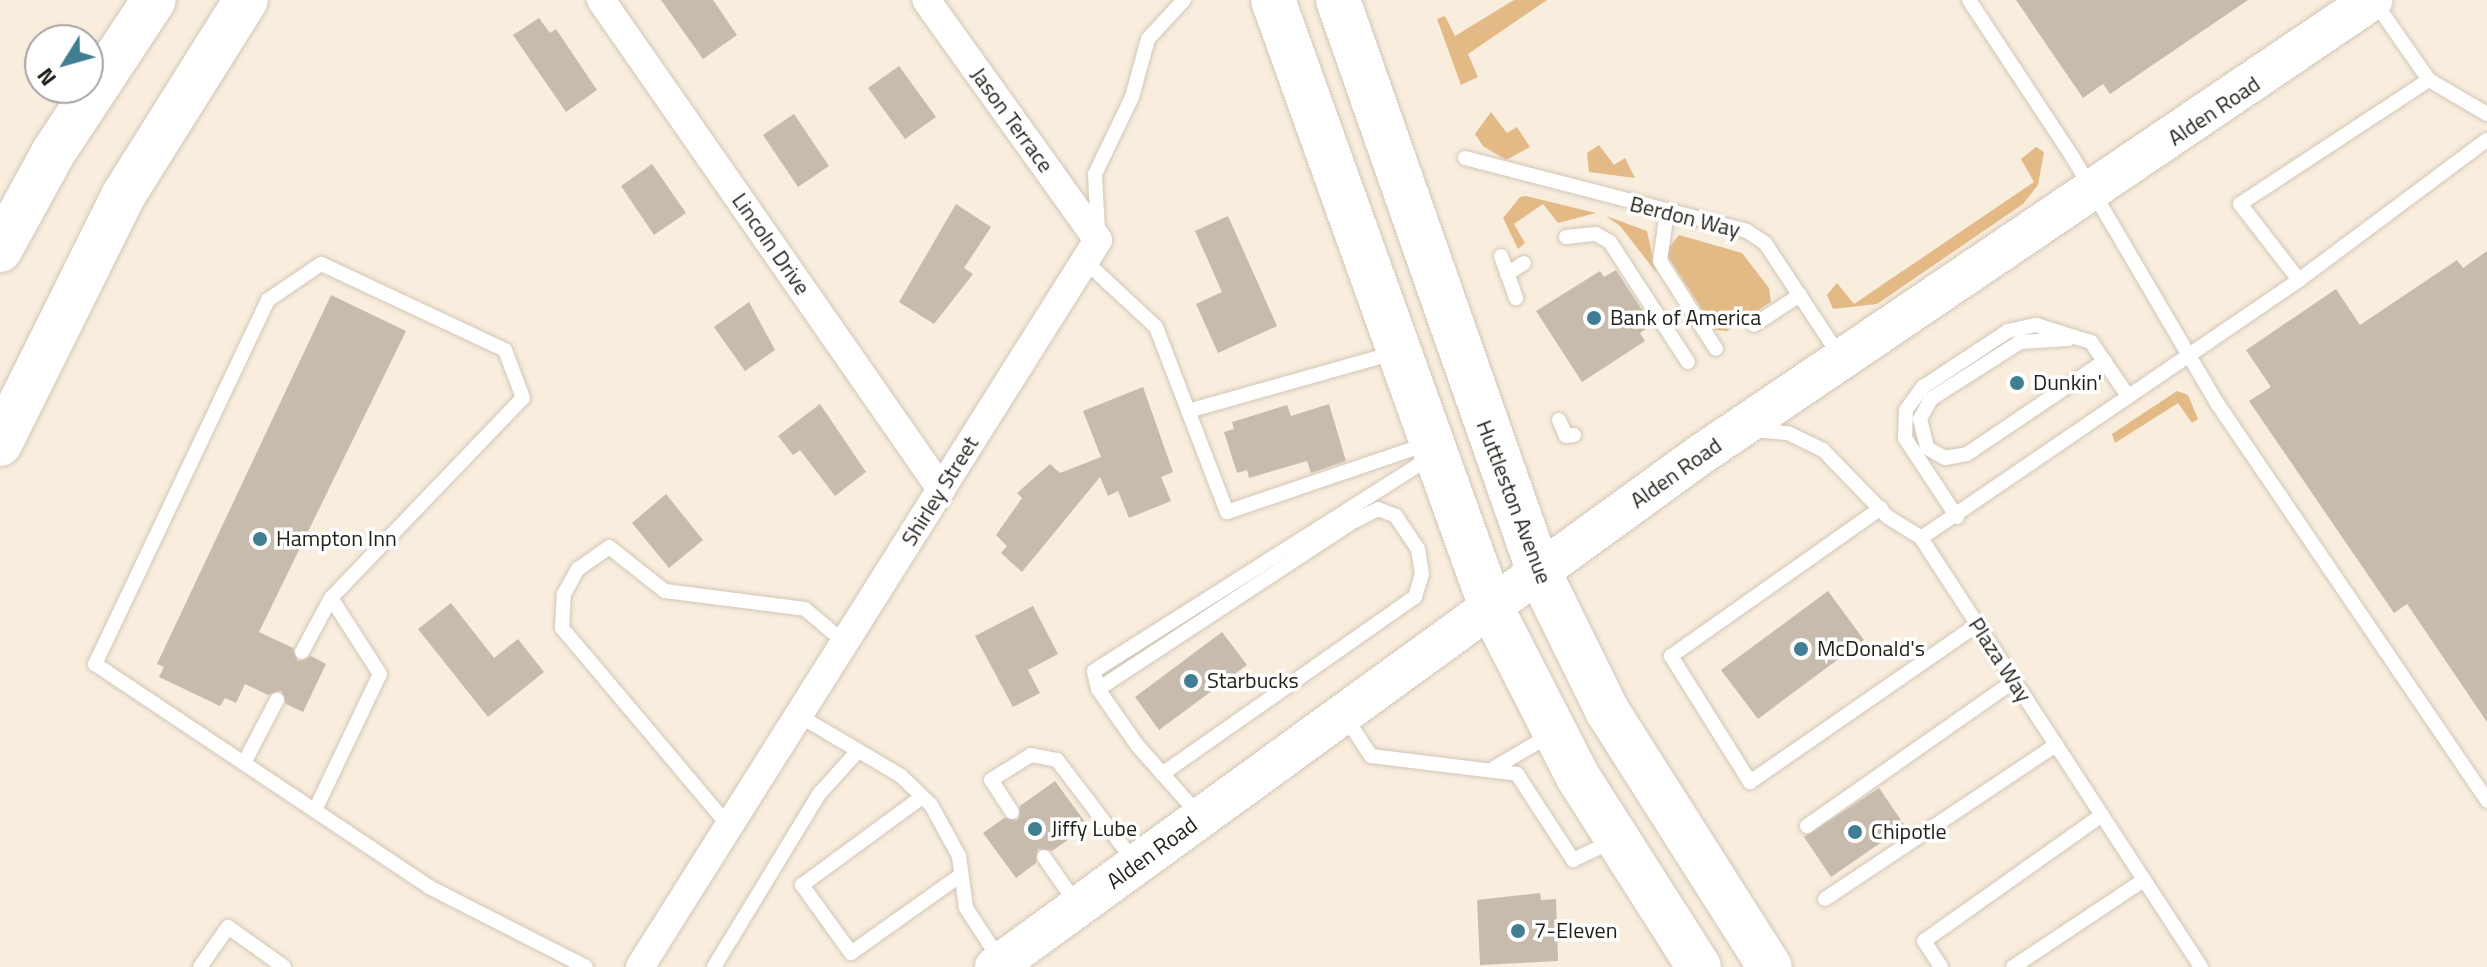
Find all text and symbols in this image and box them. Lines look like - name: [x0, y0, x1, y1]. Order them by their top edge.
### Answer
- north arrow: [24, 24, 104, 104]
- text: N: [28, 61, 65, 94]
- street label: Jason Terrace: [965, 62, 1059, 178]
- street label: Alden Road: [2163, 71, 2265, 151]
- street label: Lincoln Drive: [726, 188, 816, 300]
- street label: Berdon Way: [1627, 191, 1743, 243]
- place label: Bank of America: [1610, 305, 1761, 331]
- marker: Bank of America: [1585, 309, 1603, 327]
- place label: Dunkin': [2033, 370, 2102, 396]
- marker: Dunkin': [2008, 374, 2026, 392]
- street label: Huttleston Avenue: [1471, 416, 1557, 588]
- street label: Shirley Street: [896, 431, 984, 551]
- street label: Alden Road: [1625, 432, 1727, 514]
- place label: Hampton Inn: [276, 526, 397, 552]
- marker: Hampton Inn: [251, 530, 269, 548]
- street label: Plaza Way: [1963, 613, 2037, 707]
- place label: McDonald's: [1817, 636, 1925, 662]
- marker: McDonald's: [1792, 640, 1810, 658]
- place label: Starbucks: [1207, 668, 1299, 694]
- marker: Starbucks: [1182, 672, 1200, 690]
- street label: Alden Road: [1102, 811, 1202, 895]
- place label: Jiffy Lube: [1051, 816, 1137, 842]
- place label: Chipotle: [1871, 819, 1947, 845]
- marker: Jiffy Lube: [1026, 820, 1044, 838]
- marker: Chipotle: [1846, 823, 1864, 841]
- place label: 7-Eleven: [1534, 918, 1617, 944]
- marker: 7-Eleven: [1509, 922, 1527, 940]

